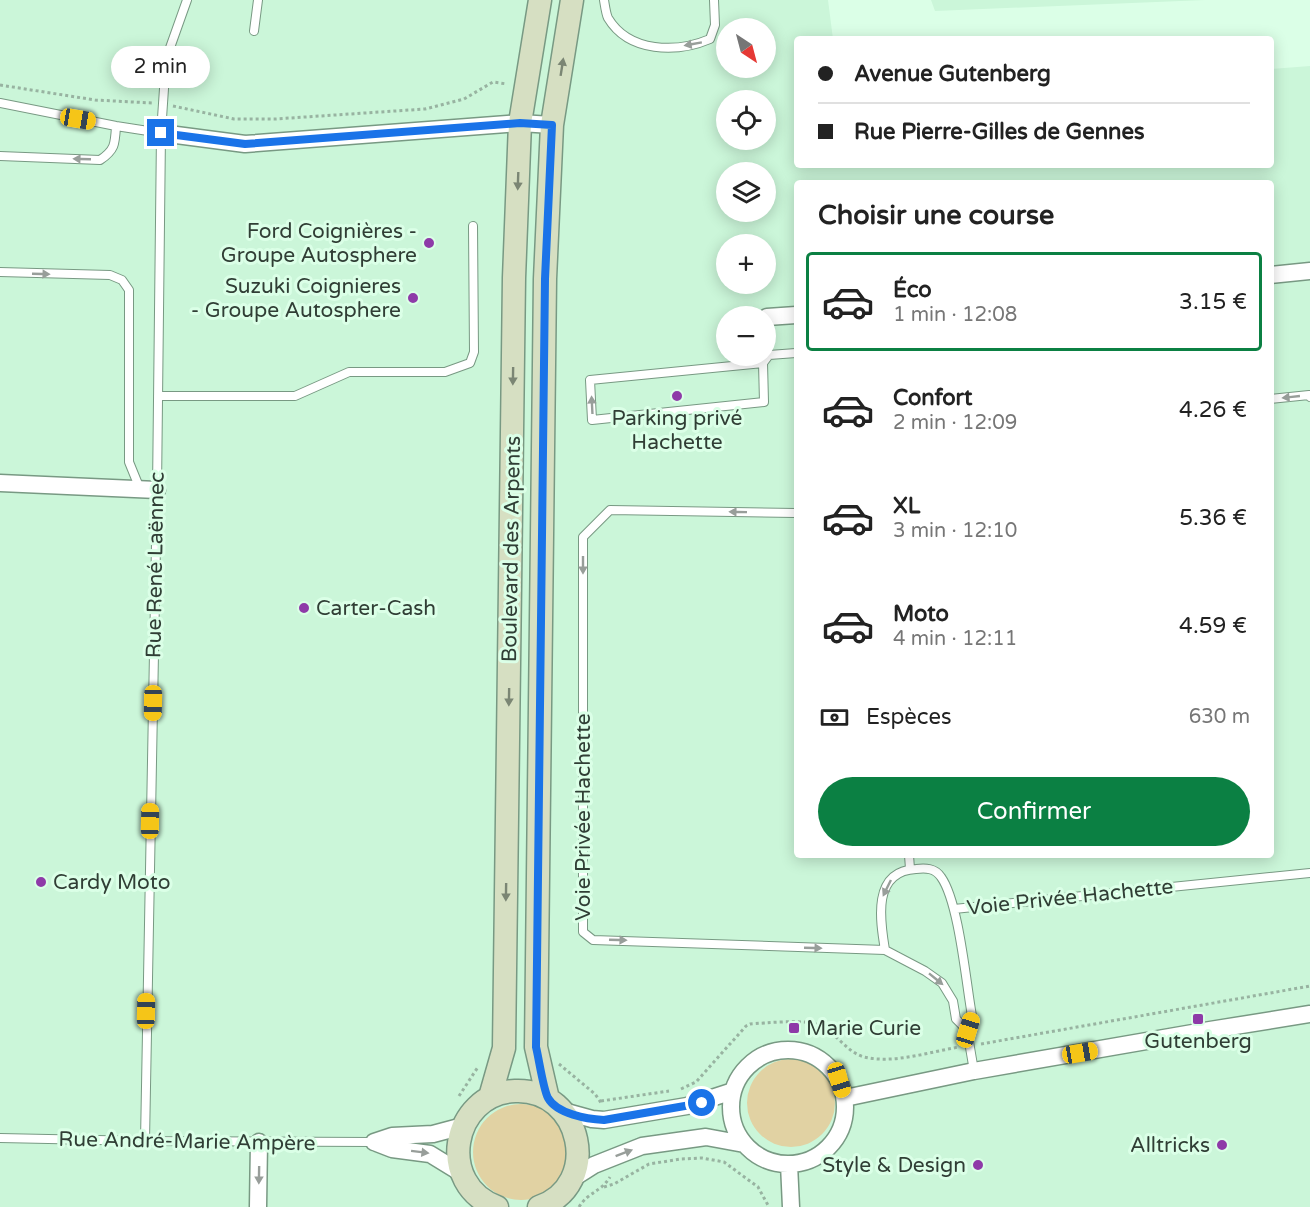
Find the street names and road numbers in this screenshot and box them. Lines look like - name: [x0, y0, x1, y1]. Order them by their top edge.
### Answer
- street label: Boulevard des Arpents: [497, 436, 526, 662]
- street label: Rue René Laënnec: [141, 472, 170, 658]
- street label: Voie Privée Hachette: [571, 713, 596, 921]
- street label: Voie Privée Hachette: [966, 874, 1175, 921]
- street label: Rue André-Marie Ampère: [58, 1127, 316, 1156]

